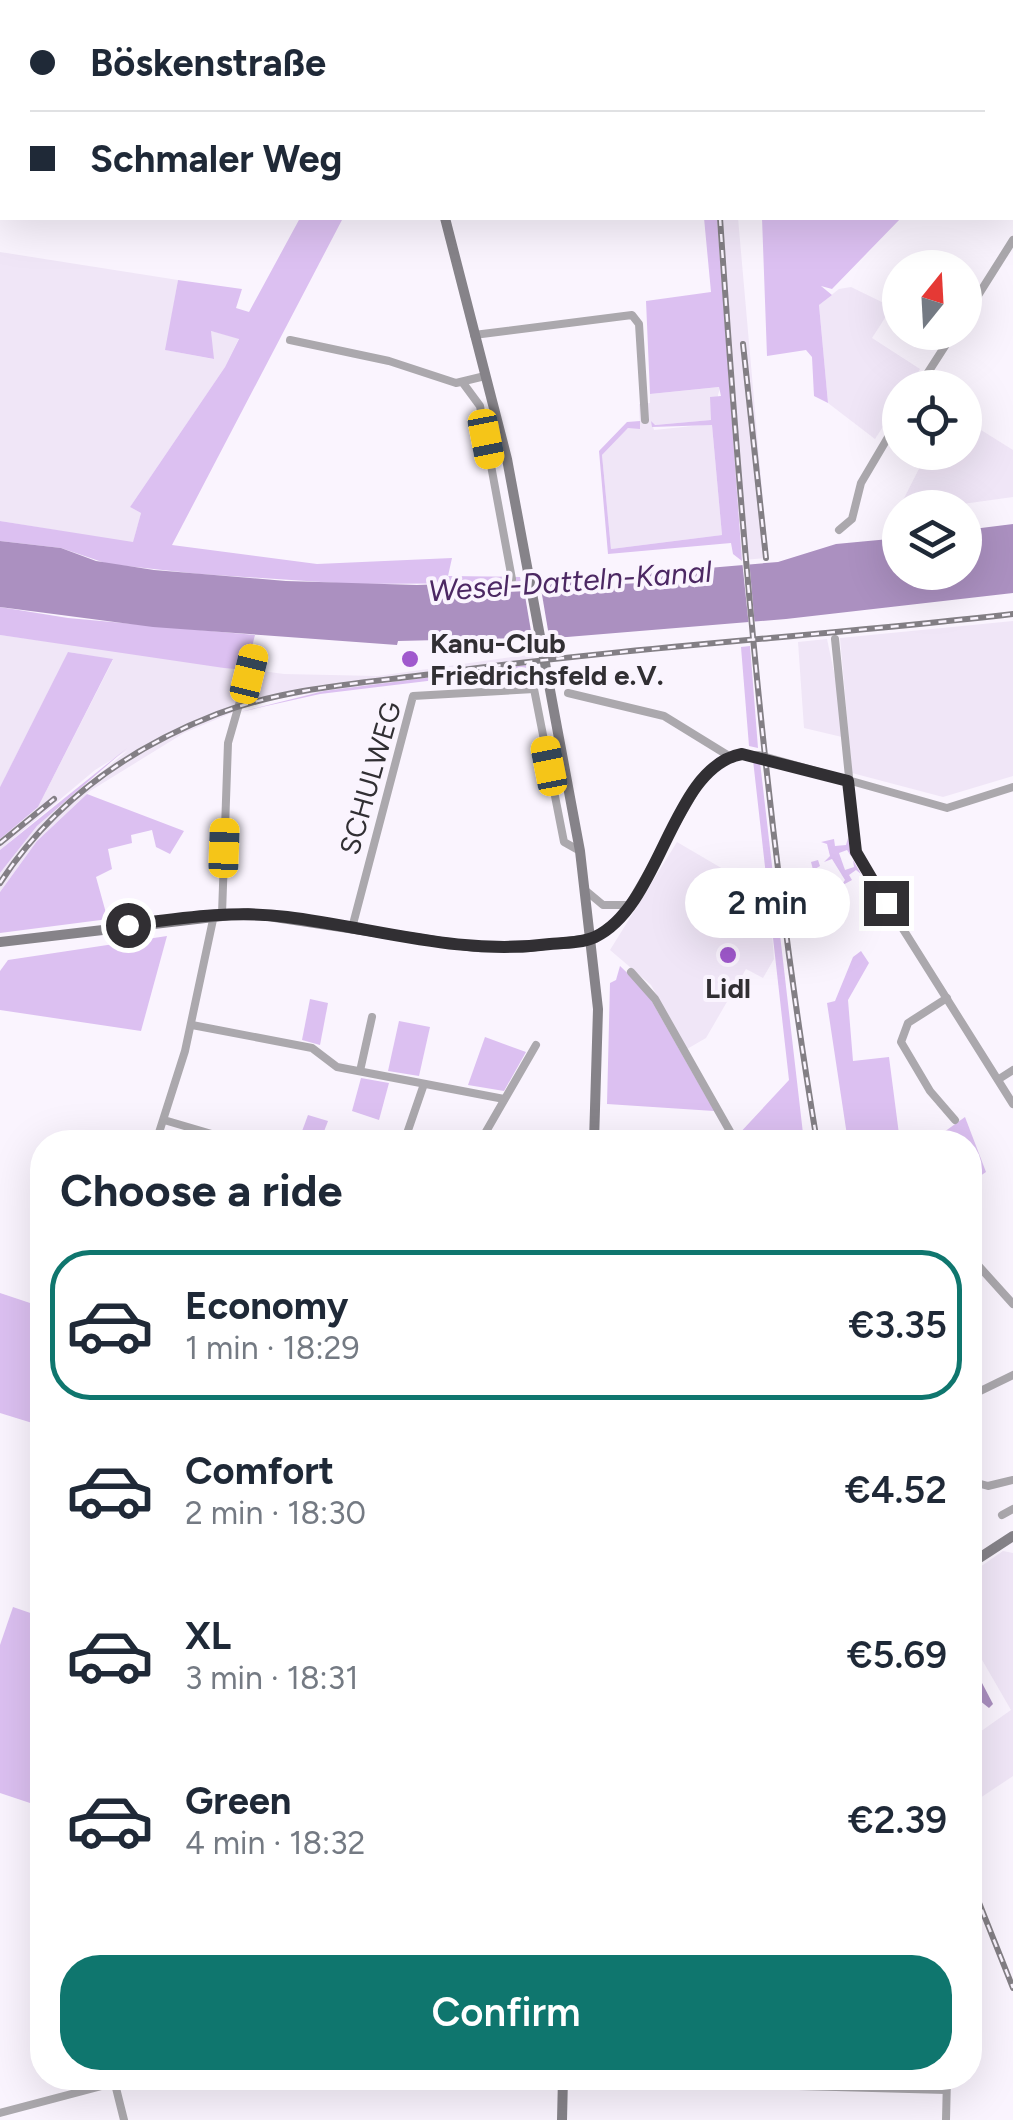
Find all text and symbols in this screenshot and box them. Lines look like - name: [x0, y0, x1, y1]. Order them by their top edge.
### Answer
- text: Böskenstraße: [90, 40, 326, 86]
- text: Schmaler Weg: [90, 136, 342, 182]
- north arrow: [882, 250, 982, 350]
- map controls: [882, 250, 982, 590]
- button: locate: [882, 370, 982, 470]
- car: [466, 407, 506, 471]
- button: layers: [882, 490, 982, 590]
- water label: Wesel-Datteln-Kanal: [427, 553, 713, 609]
- place label: Kanu-Club Friedrichsfeld e.V.: [430, 626, 664, 692]
- car: [227, 641, 271, 707]
- marker: Kanu-Club Friedrichsfeld e.V.: [399, 648, 421, 670]
- street label: SCHULWEG: [332, 698, 408, 858]
- car: [529, 734, 569, 798]
- car: [208, 817, 240, 879]
- callout: 2 min: [686, 868, 851, 938]
- route end: [864, 881, 909, 926]
- text: 2 min: [728, 884, 807, 922]
- route start: [106, 903, 151, 948]
- marker: Lidl: [717, 944, 739, 966]
- place label: Lidl: [705, 971, 751, 1005]
- text: Choose a ride: [60, 1163, 342, 1217]
- icon: car: [65, 1280, 155, 1370]
- text: Economy: [185, 1283, 348, 1329]
- text: €3.35: [848, 1302, 947, 1348]
- text: 1 min · 18:29: [185, 1329, 360, 1367]
- icon: car: [65, 1445, 155, 1535]
- text: Comfort: [185, 1448, 334, 1494]
- text: €4.52: [845, 1467, 947, 1513]
- text: 2 min · 18:30: [185, 1494, 366, 1532]
- icon: car: [65, 1610, 155, 1700]
- text: XL: [185, 1613, 231, 1659]
- text: €5.69: [847, 1632, 947, 1678]
- text: 3 min · 18:31: [185, 1659, 358, 1697]
- icon: car: [65, 1775, 155, 1865]
- text: Green: [185, 1778, 291, 1824]
- text: €2.39: [848, 1797, 947, 1843]
- text: 4 min · 18:32: [185, 1824, 365, 1862]
- button: Confirm: [60, 1955, 952, 2070]

